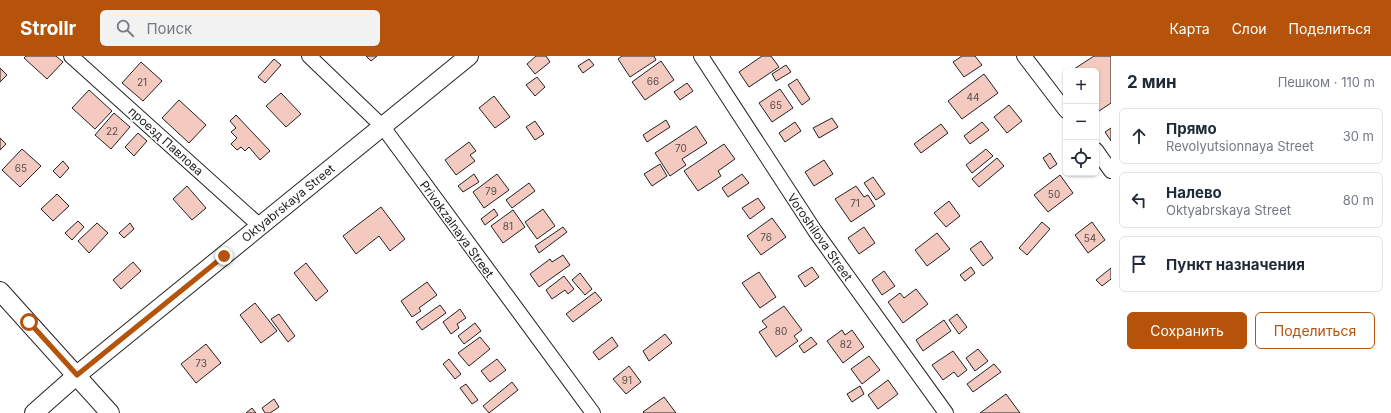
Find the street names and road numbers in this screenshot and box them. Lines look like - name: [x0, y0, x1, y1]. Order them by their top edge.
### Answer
- street label: проезд Павлова: [126, 103, 206, 179]
- street label: Oktyabrskaya Street: [238, 161, 338, 245]
- street label: Privokzalnaya Street: [417, 178, 497, 280]
- street label: Voroshilova Street: [784, 190, 856, 284]

